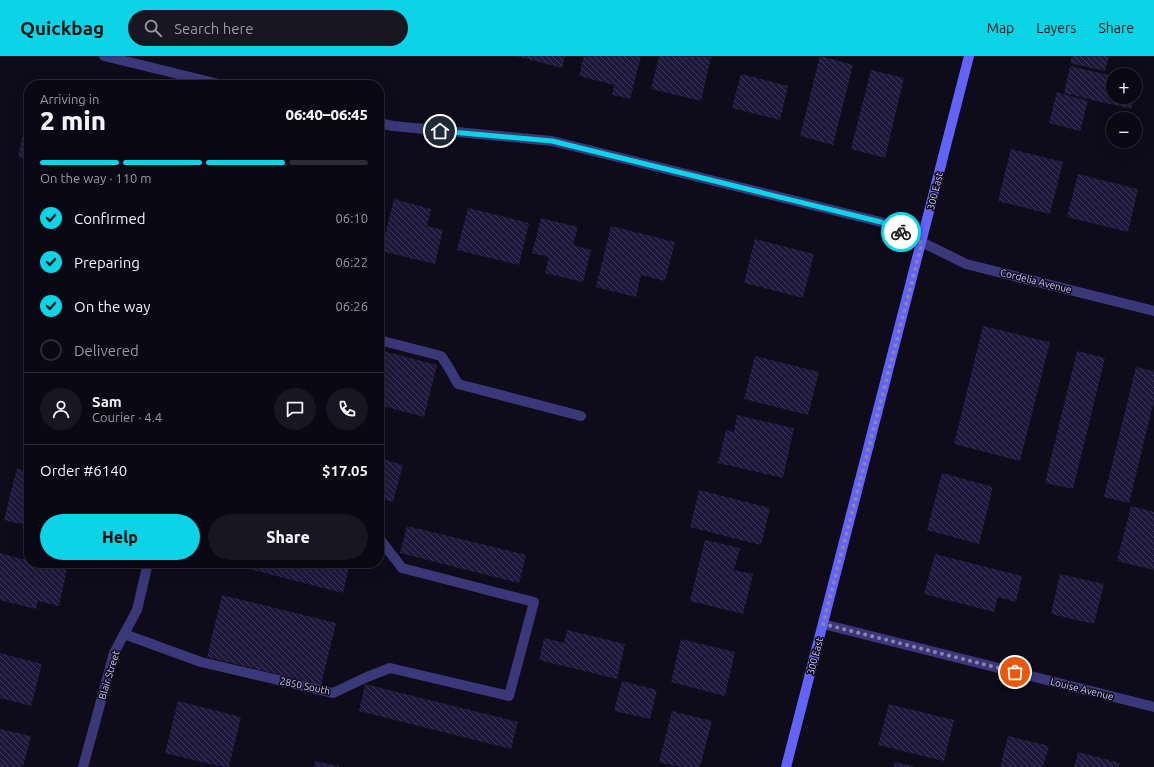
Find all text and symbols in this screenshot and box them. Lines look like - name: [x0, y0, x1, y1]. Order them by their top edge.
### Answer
- search box: [128, 10, 408, 46]
- text: Quickbag: [20, 17, 104, 39]
- icon: search: [142, 17, 164, 39]
- text: Search here: [174, 20, 254, 37]
- text: Map: [987, 20, 1014, 36]
- text: Layers: [1036, 20, 1076, 36]
- text: Share: [1098, 20, 1134, 36]
- map controls: [1106, 68, 1142, 148]
- button: +: [1106, 68, 1142, 104]
- text: Arriving in: [40, 92, 99, 106]
- text: 2 min: [40, 106, 106, 135]
- text: 06:40–06:45: [285, 106, 368, 123]
- button: −: [1106, 112, 1142, 148]
- pin: [423, 114, 457, 148]
- icon: home: [429, 120, 451, 142]
- text: On the way · 110 m: [40, 171, 152, 185]
- street label: 300 East: [925, 171, 945, 211]
- icon: check: [40, 207, 62, 229]
- text: Confirmed: [74, 210, 146, 227]
- text: 06:10: [335, 211, 368, 225]
- courier: [881, 212, 921, 252]
- icon: bike: [890, 221, 912, 243]
- icon: check: [40, 251, 62, 273]
- text: Preparing: [74, 254, 140, 271]
- text: 06:22: [335, 255, 368, 269]
- street label: Cordelia Avenue: [999, 267, 1073, 295]
- icon: check: [40, 295, 62, 317]
- text: On the way: [74, 298, 150, 315]
- text: 06:26: [335, 299, 368, 313]
- text: Delivered: [74, 342, 139, 359]
- button: person: [40, 388, 82, 430]
- button: chat: [274, 388, 316, 430]
- button: phone: [326, 388, 368, 430]
- text: Sam: [92, 393, 122, 410]
- text: Courier · 4.4: [92, 410, 162, 424]
- text: Order #6140: [40, 462, 127, 479]
- text: $17.05: [322, 462, 368, 479]
- button: Help: [40, 514, 200, 560]
- button: Share: [208, 514, 368, 560]
- street label: 300 East: [805, 636, 825, 676]
- street label: Blair Street: [96, 649, 122, 701]
- pin: [998, 655, 1032, 689]
- icon: bag: [1004, 661, 1026, 683]
- street label: 2850 South: [279, 675, 331, 697]
- street label: Louise Avenue: [1049, 676, 1115, 702]

